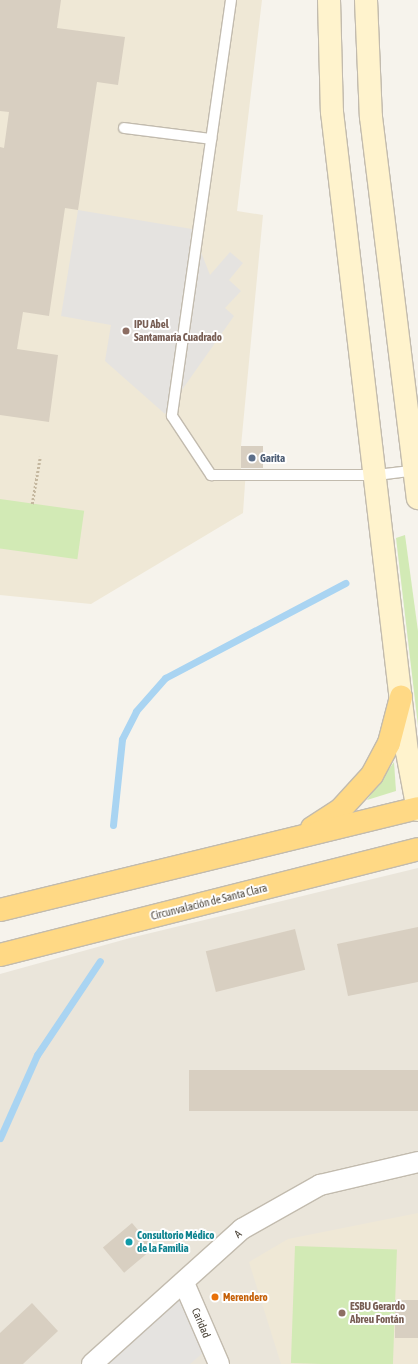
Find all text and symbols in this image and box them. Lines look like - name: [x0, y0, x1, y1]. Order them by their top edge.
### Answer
- place label: IPU Abel Santamaría Cuadrado: [134, 318, 222, 344]
- marker: IPU Abel Santamaría Cuadrado: [121, 326, 131, 336]
- place label: Garita: [260, 451, 285, 465]
- marker: Garita: [247, 453, 257, 463]
- street label: Circunvalación de Santa Clara: [150, 881, 268, 923]
- street label: A: [232, 1227, 244, 1241]
- place label: Consultorio Médico de la Familia: [137, 1229, 215, 1255]
- marker: Consultorio Médico de la Familia: [124, 1237, 134, 1247]
- place label: Merendero: [223, 1290, 268, 1304]
- marker: Merendero: [210, 1292, 220, 1302]
- place label: ESBU Gerardo Abreu Fontán: [350, 1300, 405, 1326]
- street label: Caridad: [189, 1306, 213, 1340]
- marker: ESBU Gerardo Abreu Fontán: [337, 1308, 347, 1318]

